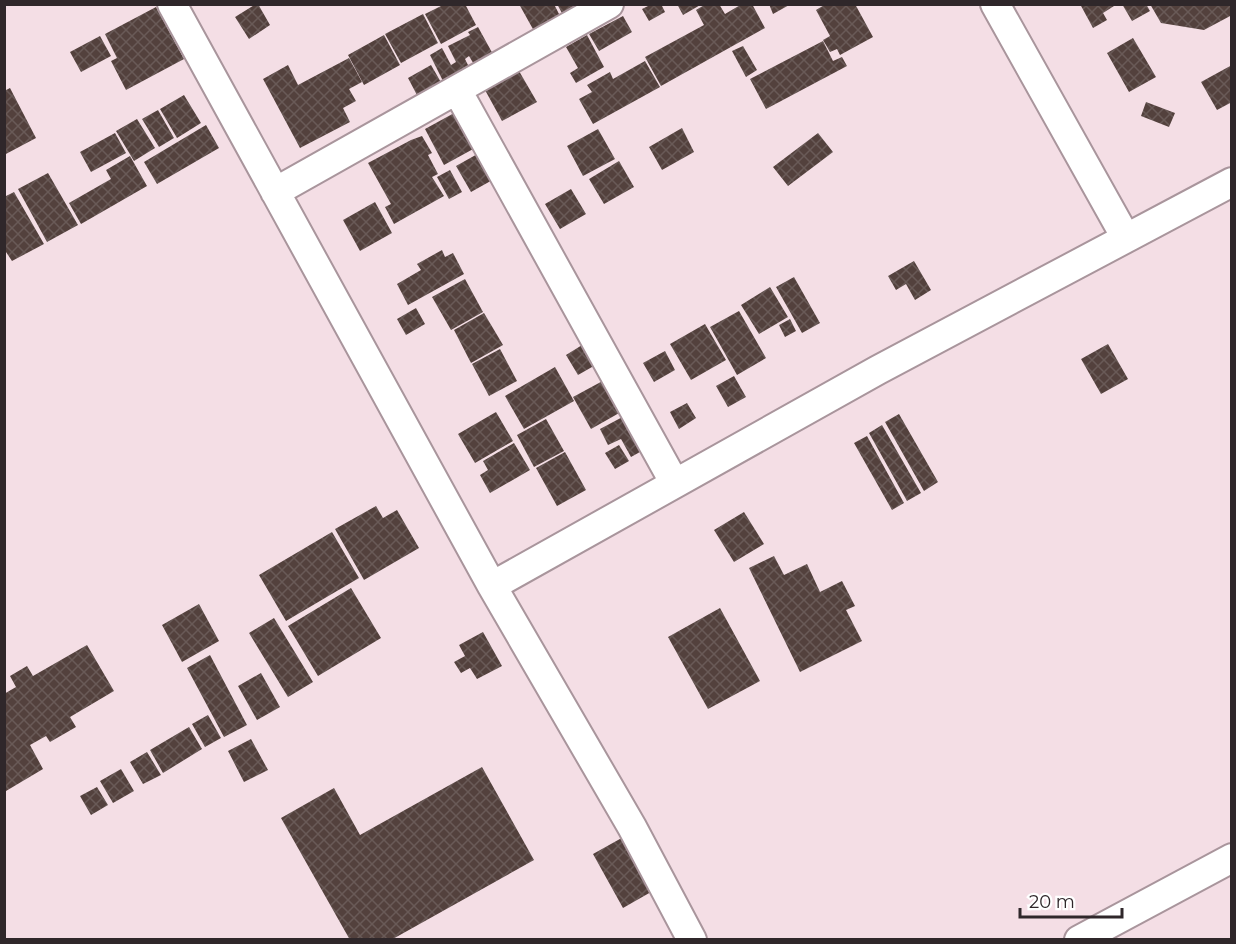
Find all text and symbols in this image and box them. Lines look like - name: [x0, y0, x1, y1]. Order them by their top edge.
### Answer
- scale bar: [1020, 881, 1122, 919]
- text: 20 m: [1029, 891, 1075, 913]

